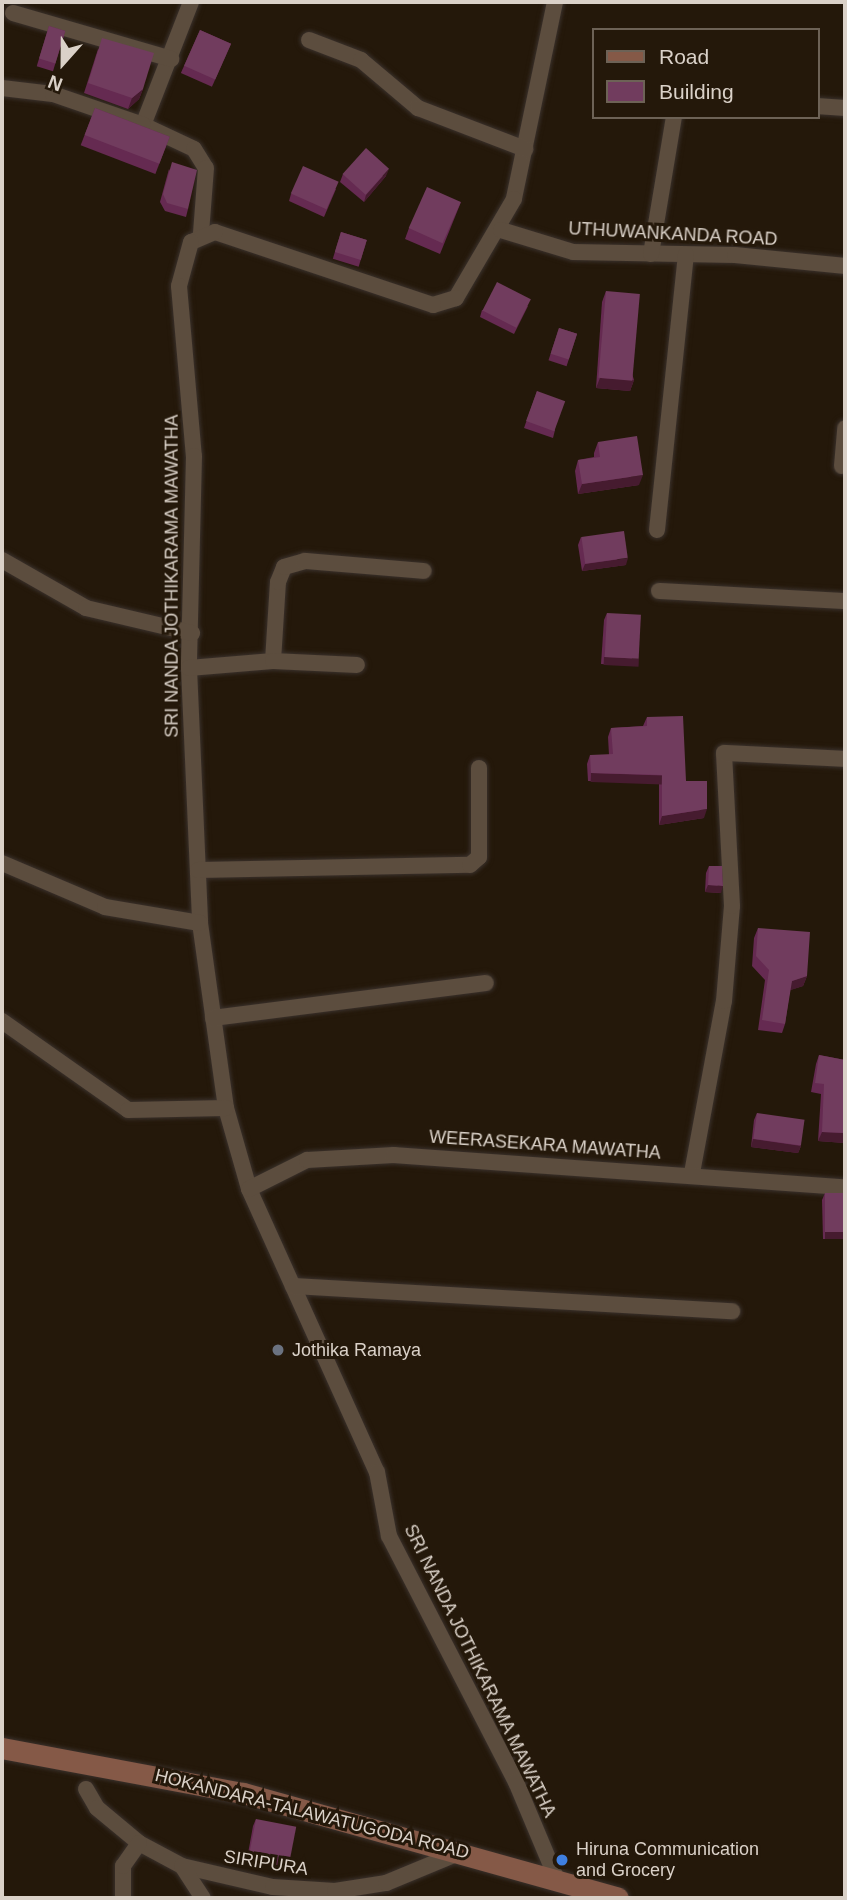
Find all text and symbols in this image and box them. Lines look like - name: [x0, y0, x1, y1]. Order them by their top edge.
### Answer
- north arrow: [28, 28, 98, 98]
- legend: [592, 28, 819, 119]
- text: Road: [659, 45, 709, 68]
- text: N: [45, 71, 65, 95]
- text: Building: [659, 80, 734, 103]
- street label: UTHUWANKANDA ROAD: [567, 218, 779, 250]
- street label: SRI NANDA JOTHIKARAMA MAWATHA: [161, 413, 183, 739]
- street label: WEERASEKARA MAWATHA: [428, 1126, 662, 1164]
- place label: Jothika Ramaya: [292, 1339, 421, 1361]
- marker: Jothika Ramaya: [270, 1342, 286, 1358]
- street label: SRI NANDA JOTHIKARAMA MAWATHA: [399, 1520, 561, 1822]
- street label: HOKANDARA-TALAWATUGODA ROAD: [152, 1764, 472, 1864]
- place label: Hiruna Communication and Grocery: [576, 1839, 759, 1882]
- street label: SIRIPURA: [222, 1846, 310, 1880]
- marker: Hiruna Communication and Grocery: [554, 1852, 570, 1868]

